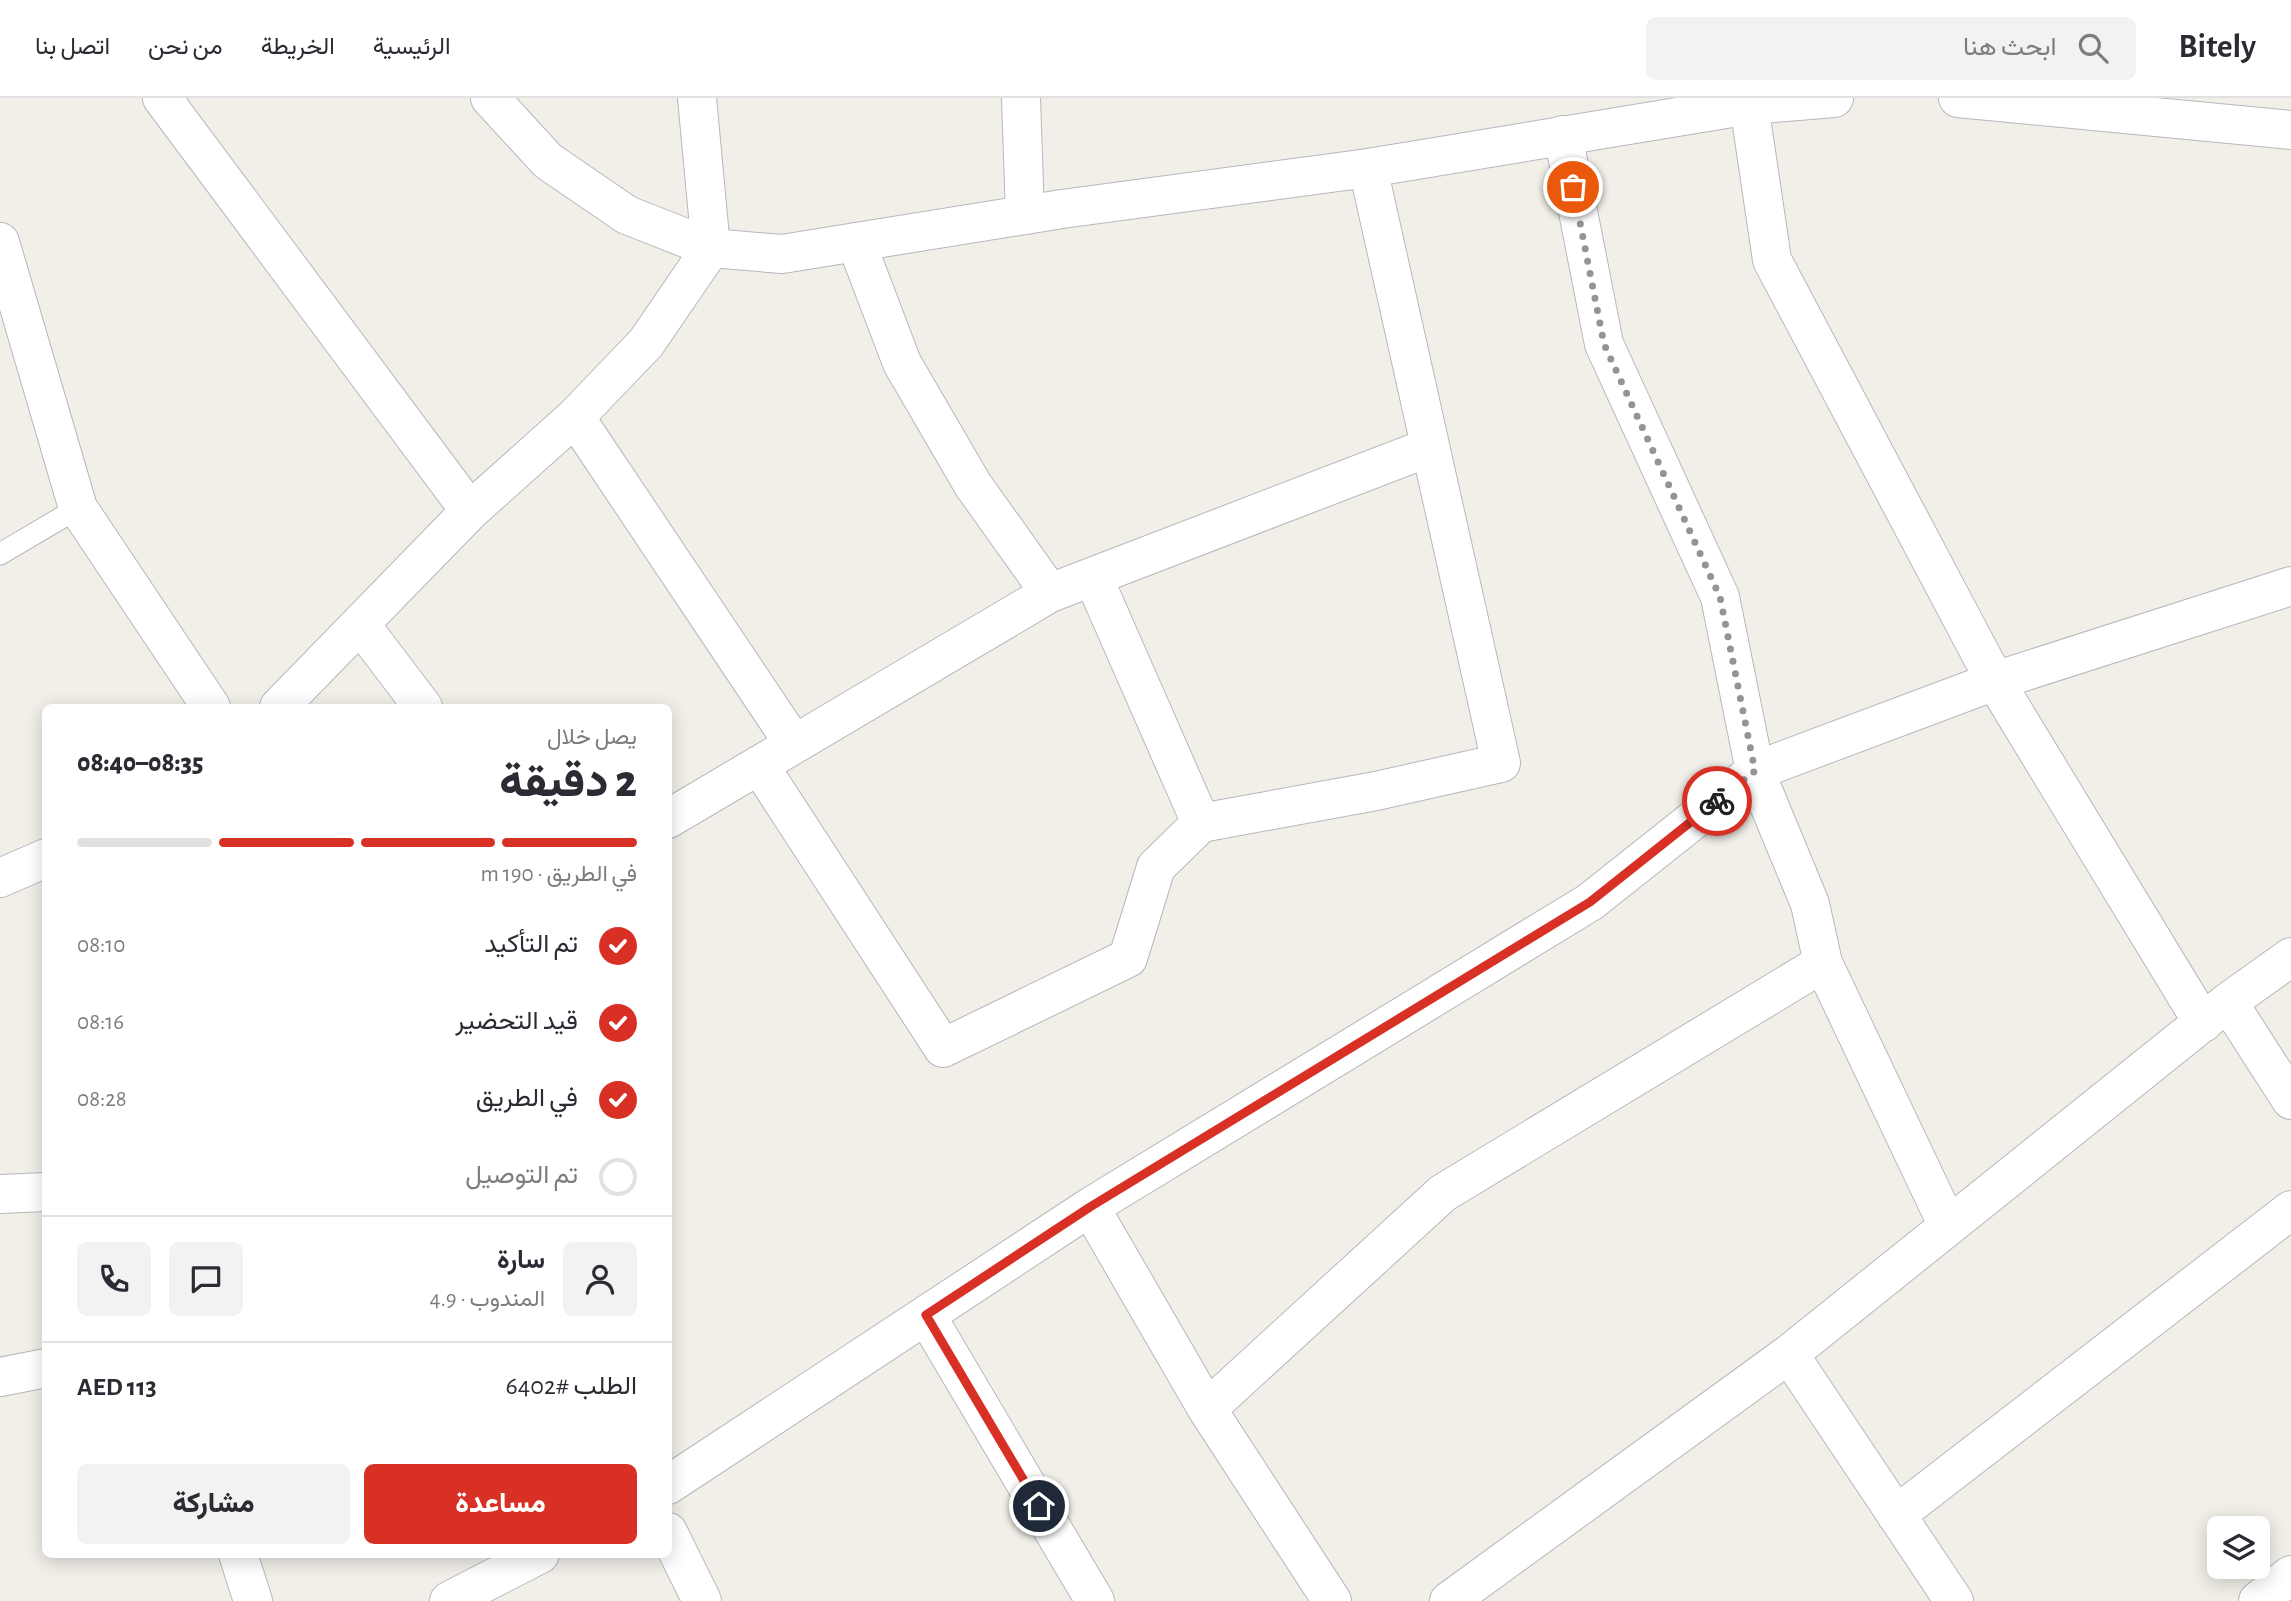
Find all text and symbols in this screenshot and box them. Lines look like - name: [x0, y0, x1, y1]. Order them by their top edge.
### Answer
- search box: [1646, 17, 2136, 80]
- icon: search: [2074, 29, 2112, 67]
- text: Bitely: [2178, 31, 2256, 64]
- text: ابحث هنا: [1963, 34, 2056, 60]
- text: اتصل بنا: [35, 35, 110, 59]
- text: من نحن: [148, 35, 223, 59]
- text: الخريطة: [261, 35, 335, 59]
- text: الرئيسية: [373, 35, 450, 59]
- pin: [1543, 157, 1603, 217]
- icon: bag: [1554, 168, 1592, 206]
- text: يصل خلال: [547, 726, 637, 749]
- text: 08:35–08:40: [77, 750, 203, 776]
- text: 2 دقيقة: [499, 759, 637, 805]
- courier: [1682, 766, 1752, 836]
- icon: bike: [1698, 782, 1736, 820]
- text: في الطريق · 190 m: [481, 863, 637, 886]
- icon: check: [599, 927, 637, 965]
- text: تم التأكيد: [484, 931, 578, 957]
- text: 08:10: [77, 934, 125, 957]
- icon: check: [599, 1004, 637, 1042]
- text: قيد التحضير: [455, 1008, 578, 1034]
- text: 08:16: [77, 1011, 124, 1034]
- icon: check: [599, 1081, 637, 1119]
- text: في الطريق: [476, 1085, 578, 1111]
- text: 08:28: [77, 1088, 127, 1111]
- text: تم التوصيل: [465, 1162, 578, 1188]
- button: phone: [77, 1242, 151, 1316]
- button: chat: [169, 1242, 243, 1316]
- button: person: [563, 1242, 637, 1316]
- text: سارة: [497, 1247, 545, 1273]
- text: المندوب · 4.9: [430, 1288, 545, 1311]
- text: الطلب #6402: [506, 1373, 637, 1399]
- text: AED 113: [77, 1374, 157, 1400]
- button: مشاركة: [77, 1464, 350, 1544]
- button: مساعدة: [364, 1464, 637, 1544]
- pin: [1009, 1476, 1069, 1536]
- icon: home: [1020, 1487, 1058, 1525]
- map controls: [2207, 1516, 2270, 1579]
- button: layers: [2207, 1516, 2270, 1579]

